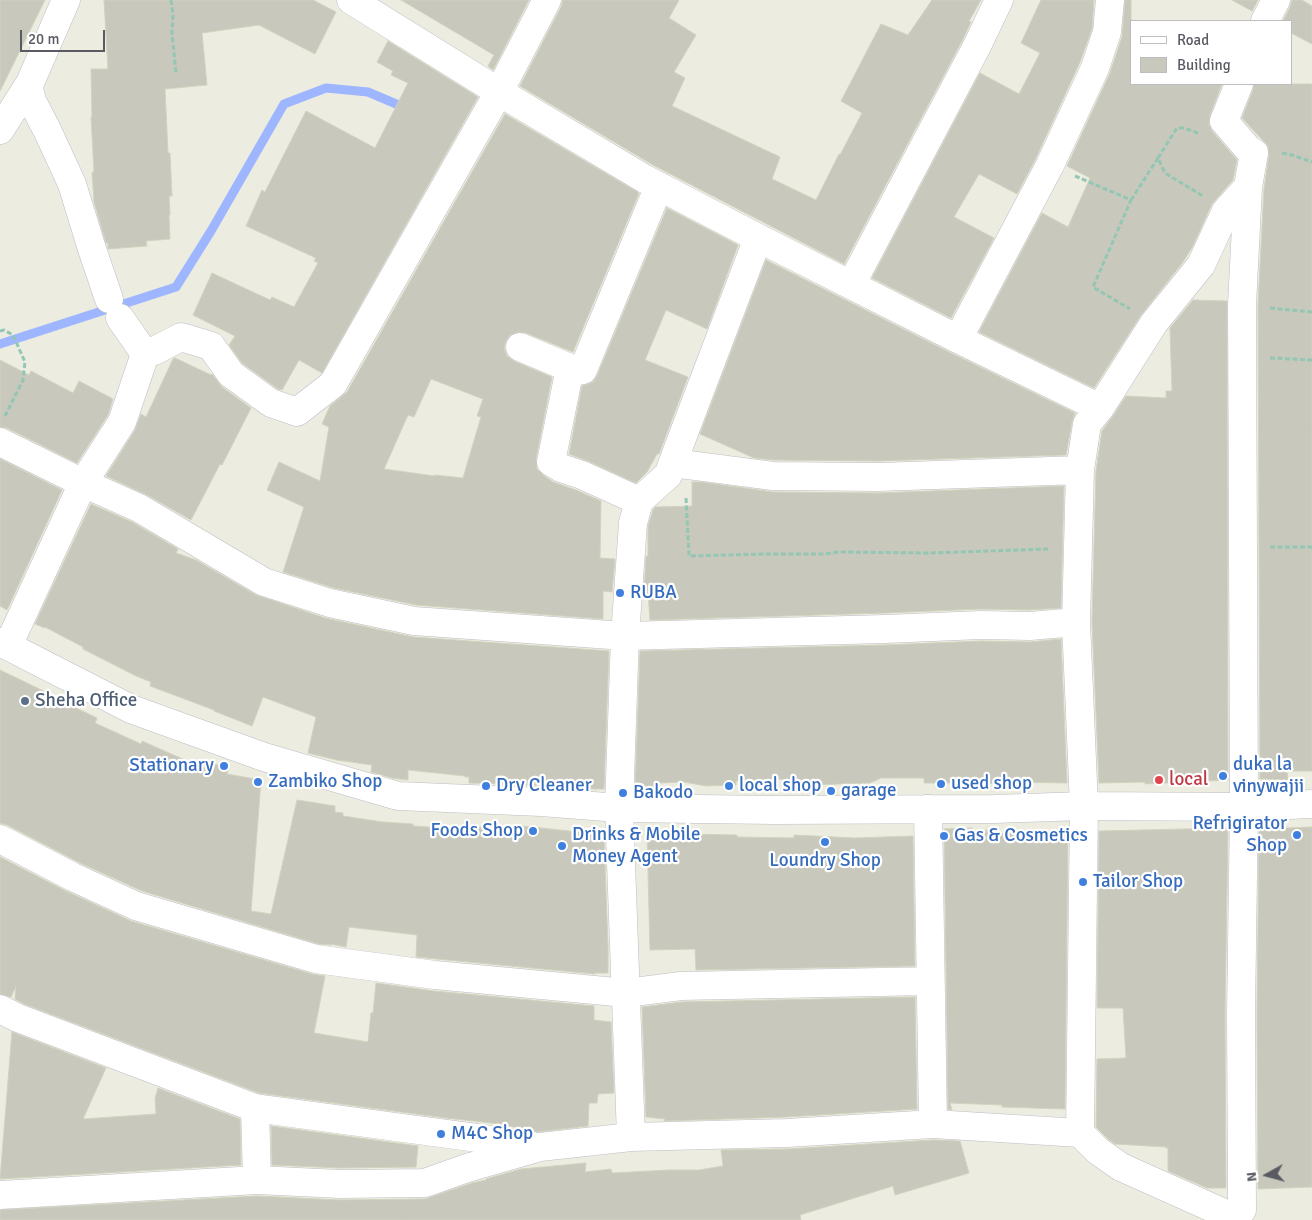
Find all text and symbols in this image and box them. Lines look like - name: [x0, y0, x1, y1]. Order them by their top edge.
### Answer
- scale bar: [22, 20, 108, 52]
- legend: [1130, 20, 1292, 85]
- text: 20 m: [28, 30, 59, 48]
- text: Road: [1177, 31, 1209, 49]
- text: Building: [1177, 56, 1231, 74]
- place label: RUBA: [630, 582, 677, 604]
- marker: RUBA: [614, 587, 626, 599]
- place label: Sheha Office: [35, 690, 137, 712]
- marker: Sheha Office: [19, 695, 31, 707]
- place label: duka la vinywajii: [1233, 754, 1304, 798]
- place label: Stationary: [129, 755, 214, 777]
- marker: Stationary: [218, 760, 230, 772]
- place label: local: [1169, 769, 1208, 791]
- marker: duka la vinywajii: [1217, 770, 1229, 782]
- place label: Zambiko Shop: [268, 771, 382, 793]
- place label: used shop: [951, 773, 1032, 795]
- marker: local: [1153, 774, 1165, 786]
- place label: Dry Cleaner: [496, 775, 592, 797]
- place label: local shop: [739, 775, 821, 797]
- marker: Zambiko Shop: [252, 776, 264, 788]
- marker: used shop: [935, 778, 947, 790]
- marker: Dry Cleaner: [480, 780, 492, 792]
- marker: local shop: [723, 780, 735, 792]
- place label: garage: [841, 780, 897, 802]
- place label: Bakodo: [633, 782, 693, 804]
- marker: garage: [825, 785, 837, 797]
- marker: Bakodo: [617, 787, 629, 799]
- place label: Refrigirator Shop: [1192, 813, 1287, 857]
- place label: Foods Shop: [430, 820, 523, 842]
- place label: Drinks & Mobile Money Agent: [572, 824, 700, 868]
- marker: Foods Shop: [527, 825, 539, 837]
- place label: Gas & Cosmetics: [954, 825, 1088, 847]
- marker: Refrigirator Shop: [1291, 829, 1303, 841]
- marker: Gas & Cosmetics: [938, 830, 950, 842]
- marker: Loundry Shop: [819, 836, 831, 848]
- marker: Drinks & Mobile Money Agent: [556, 840, 568, 852]
- place label: Loundry Shop: [769, 850, 881, 872]
- place label: Tailor Shop: [1093, 871, 1183, 893]
- marker: Tailor Shop: [1077, 876, 1089, 888]
- place label: M4C Shop: [451, 1123, 533, 1145]
- marker: M4C Shop: [435, 1128, 447, 1140]
- north arrow: [1242, 1150, 1292, 1200]
- text: N: [1243, 1171, 1261, 1183]

